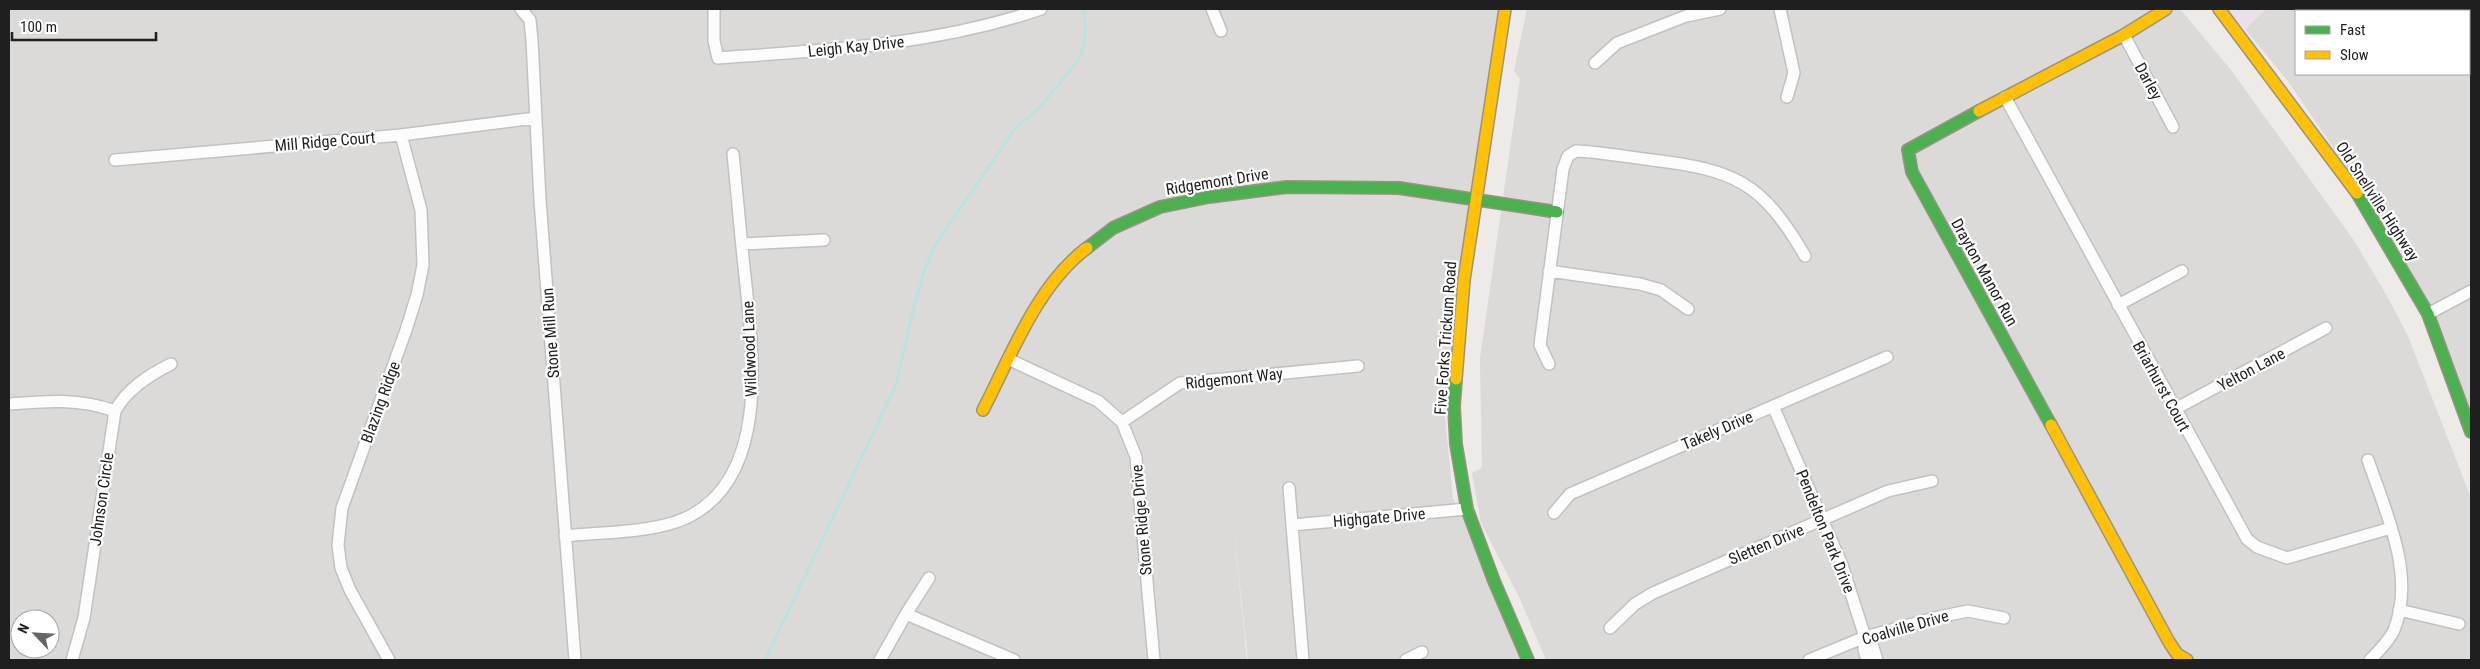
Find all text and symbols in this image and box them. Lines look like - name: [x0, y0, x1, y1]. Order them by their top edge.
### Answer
- scale bar: [12, 10, 156, 42]
- legend: [2295, 10, 2470, 75]
- text: 100 m: [20, 18, 57, 36]
- text: Fast: [2340, 21, 2365, 39]
- street label: Leigh Kay Drive: [807, 32, 905, 61]
- text: Slow: [2340, 46, 2369, 64]
- street label: Darley: [2131, 59, 2167, 103]
- street label: Mill Ridge Court: [274, 128, 376, 155]
- street label: Old Snellville Highway: [2332, 138, 2423, 265]
- street label: Ridgemont Drive: [1164, 164, 1270, 199]
- street label: Drayton Manor Run: [1947, 215, 2022, 329]
- street label: Five Forks Trickum Road: [1431, 261, 1460, 416]
- street label: Stone Mill Run: [538, 287, 563, 379]
- street label: Wildwood Lane: [738, 301, 761, 397]
- street label: Briarhurst Court: [2129, 338, 2194, 435]
- street label: Yelton Lane: [2214, 344, 2288, 395]
- street label: Blazing Ridge: [357, 359, 404, 446]
- street label: Ridgemont Way: [1184, 364, 1284, 393]
- street label: Takely Drive: [1679, 407, 1756, 454]
- street label: Johnson Circle: [86, 451, 117, 547]
- street label: Stone Ridge Drive: [1127, 464, 1156, 576]
- street label: Pendelton Park Drive: [1792, 467, 1859, 596]
- street label: Highgate Drive: [1332, 504, 1426, 531]
- street label: Sletten Drive: [1726, 520, 1807, 569]
- street label: Coalville Drive: [1860, 606, 1951, 649]
- north arrow: [10, 609, 60, 659]
- text: N: [14, 621, 32, 636]

